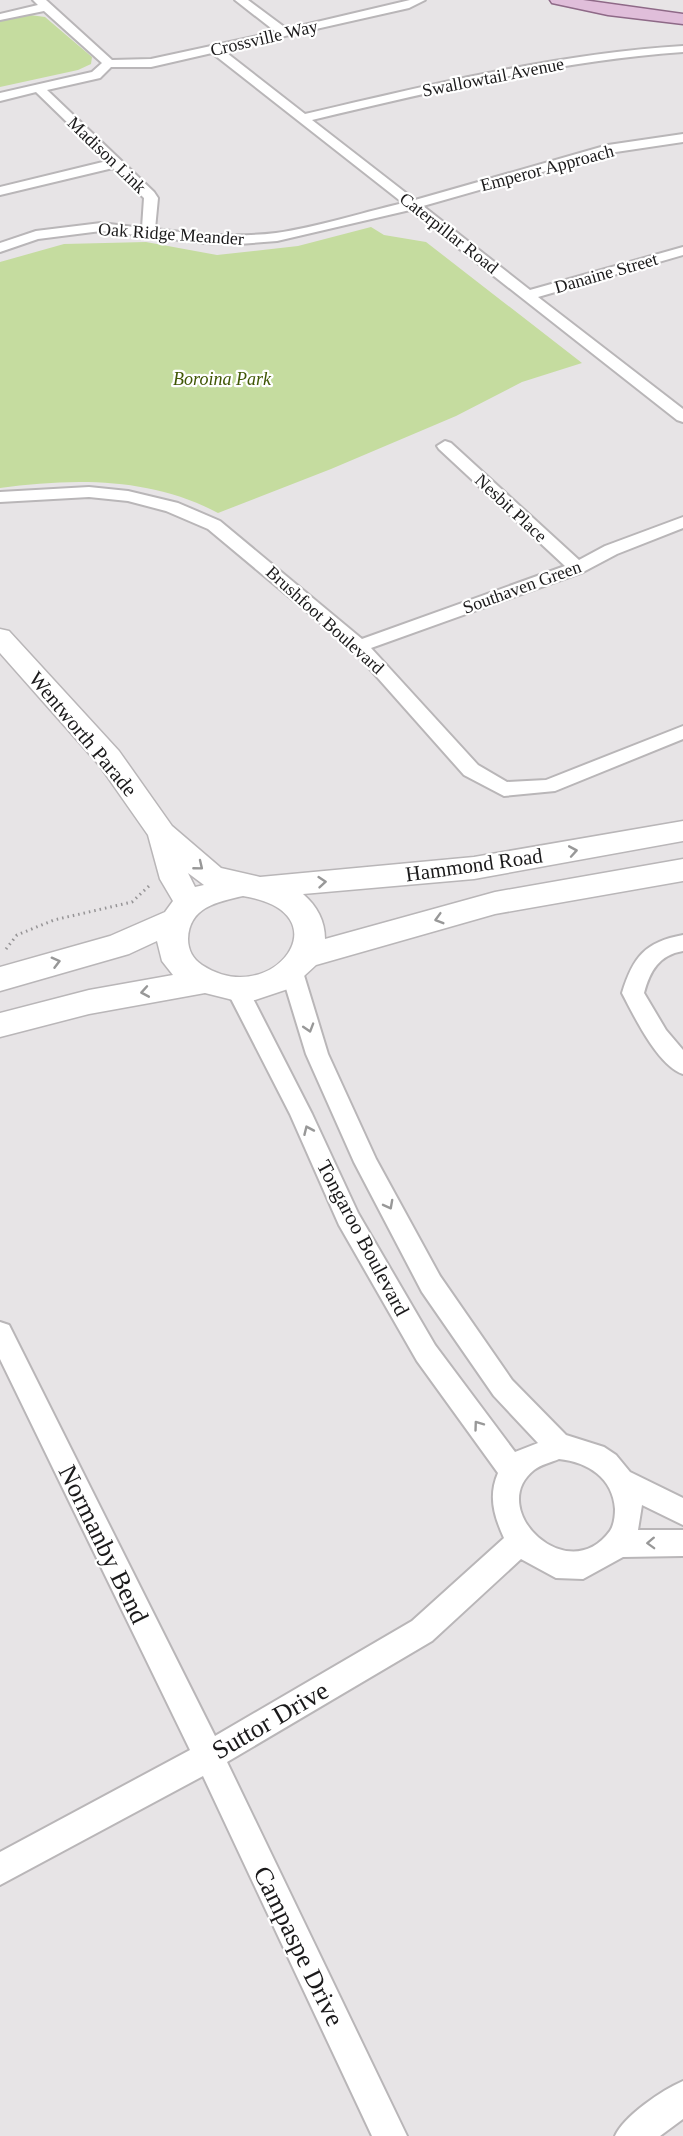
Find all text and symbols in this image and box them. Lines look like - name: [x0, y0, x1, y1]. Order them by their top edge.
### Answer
- street label: Crossville Way: [208, 16, 320, 60]
- street label: Swallowtail Avenue: [420, 53, 566, 101]
- street label: Madison Link: [64, 113, 150, 197]
- street label: Emperor Approach: [478, 141, 616, 195]
- street label: Caterpillar Road: [396, 188, 502, 278]
- street label: Oak Ridge Meander: [98, 219, 245, 249]
- street label: Danaine Street: [552, 249, 660, 297]
- park label: Boroina Park: [173, 369, 272, 389]
- street label: Nesbit Place: [471, 470, 551, 546]
- street label: Southaven Green: [460, 556, 584, 618]
- street label: Brushfoot Boulevard: [262, 562, 388, 678]
- street label: Wentworth Parade: [24, 667, 142, 801]
- street label: Hammond Road: [404, 843, 545, 887]
- one-way arrow: [569, 845, 578, 857]
- one-way arrow: [192, 859, 203, 870]
- one-way arrow: [317, 876, 326, 889]
- one-way arrow: [434, 911, 444, 924]
- one-way arrow: [51, 956, 61, 969]
- one-way arrow: [140, 985, 150, 998]
- one-way arrow: [302, 1022, 314, 1032]
- one-way arrow: [303, 1125, 315, 1136]
- street label: Tongaroo Boulevard: [312, 1156, 414, 1320]
- one-way arrow: [382, 1199, 393, 1209]
- one-way arrow: [475, 1421, 486, 1432]
- street label: Normanby Bend: [53, 1460, 154, 1628]
- one-way arrow: [646, 1537, 655, 1550]
- street label: Suttor Drive: [207, 1676, 333, 1765]
- street label: Campaspe Drive: [247, 1862, 350, 2031]

